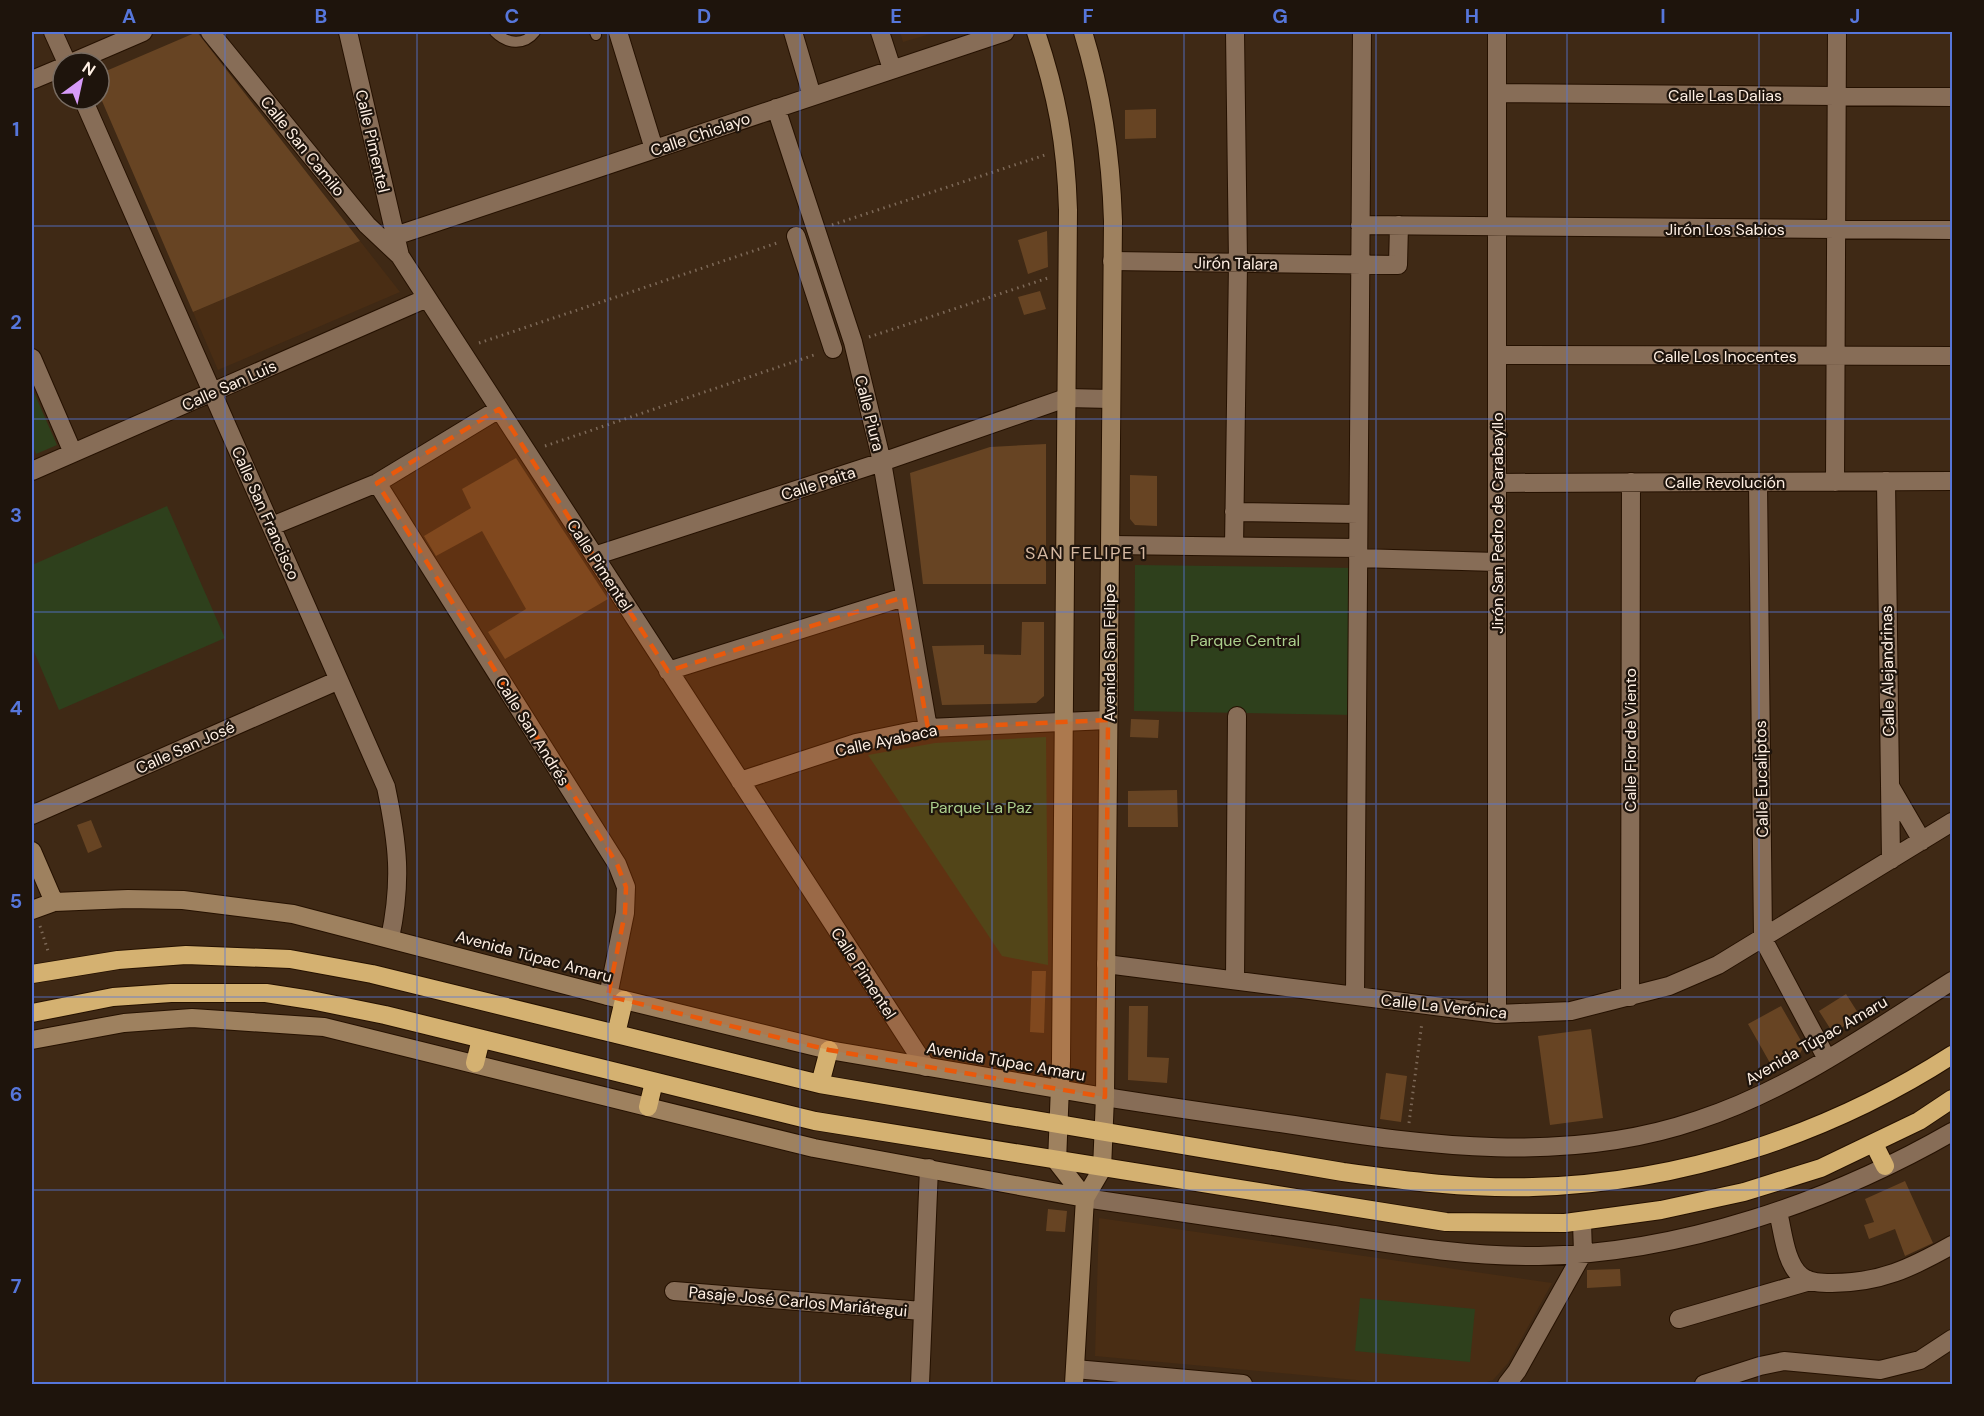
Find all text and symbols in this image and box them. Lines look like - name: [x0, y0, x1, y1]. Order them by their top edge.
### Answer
- text: A: [122, 3, 136, 29]
- text: B: [315, 3, 327, 29]
- text: C: [505, 3, 519, 29]
- text: D: [697, 3, 711, 29]
- text: E: [890, 3, 902, 29]
- text: F: [1082, 3, 1094, 29]
- text: G: [1272, 3, 1288, 29]
- text: H: [1465, 3, 1479, 29]
- text: I: [1660, 3, 1666, 29]
- text: J: [1850, 3, 1860, 29]
- north arrow: [51, 51, 111, 111]
- text: N: [78, 57, 100, 81]
- street label: Calle Las Dalias: [1668, 85, 1782, 106]
- street label: Calle Pimentel: [350, 88, 395, 195]
- street label: Calle San Camilo: [256, 92, 350, 201]
- street label: Calle Chiclayo: [648, 108, 753, 161]
- text: 1: [12, 116, 20, 142]
- street label: Jirón Los Sabios: [1665, 219, 1785, 240]
- street label: Jirón Talara: [1194, 252, 1278, 275]
- text: 2: [10, 309, 22, 335]
- street label: Calle Los Inocentes: [1653, 346, 1797, 367]
- street label: Calle San Luis: [179, 355, 280, 416]
- street label: Calle Piura: [850, 373, 889, 453]
- street label: Jirón San Pedro de Carabayllo: [1487, 412, 1508, 634]
- street label: Calle San Francisco: [227, 443, 304, 583]
- street label: Calle Paita: [778, 462, 858, 505]
- street label: Calle Revolución: [1665, 472, 1785, 493]
- text: 3: [10, 502, 22, 528]
- street label: Calle Pimentel: [562, 516, 637, 615]
- district label: SAN FELIPE 1: [1025, 541, 1147, 565]
- street label: Avenida San Felipe: [1099, 584, 1120, 722]
- street label: Calle Alejandrinas: [1876, 605, 1899, 737]
- park label: Parque Central: [1190, 630, 1300, 651]
- street label: Calle Flor de Viento: [1620, 668, 1641, 812]
- street label: Calle San Andrés: [491, 673, 575, 790]
- text: 4: [10, 695, 23, 721]
- street label: Calle San José: [132, 716, 238, 779]
- street label: Calle Ayabaca: [833, 719, 939, 762]
- street label: Calle Eucaliptos: [1750, 720, 1773, 838]
- park label: Parque La Paz: [930, 797, 1032, 818]
- text: 5: [10, 888, 22, 914]
- street label: Calle Pimentel: [826, 924, 901, 1023]
- street label: Avenida Túpac Amaru: [453, 925, 614, 987]
- street label: Calle La Verónica: [1380, 989, 1508, 1024]
- street label: Avenida Túpac Amaru: [1741, 991, 1891, 1090]
- street label: Avenida Túpac Amaru: [925, 1037, 1087, 1086]
- text: 6: [10, 1081, 22, 1107]
- text: 7: [11, 1273, 22, 1299]
- street label: Pasaje José Carlos Mariátegui: [688, 1281, 908, 1322]

